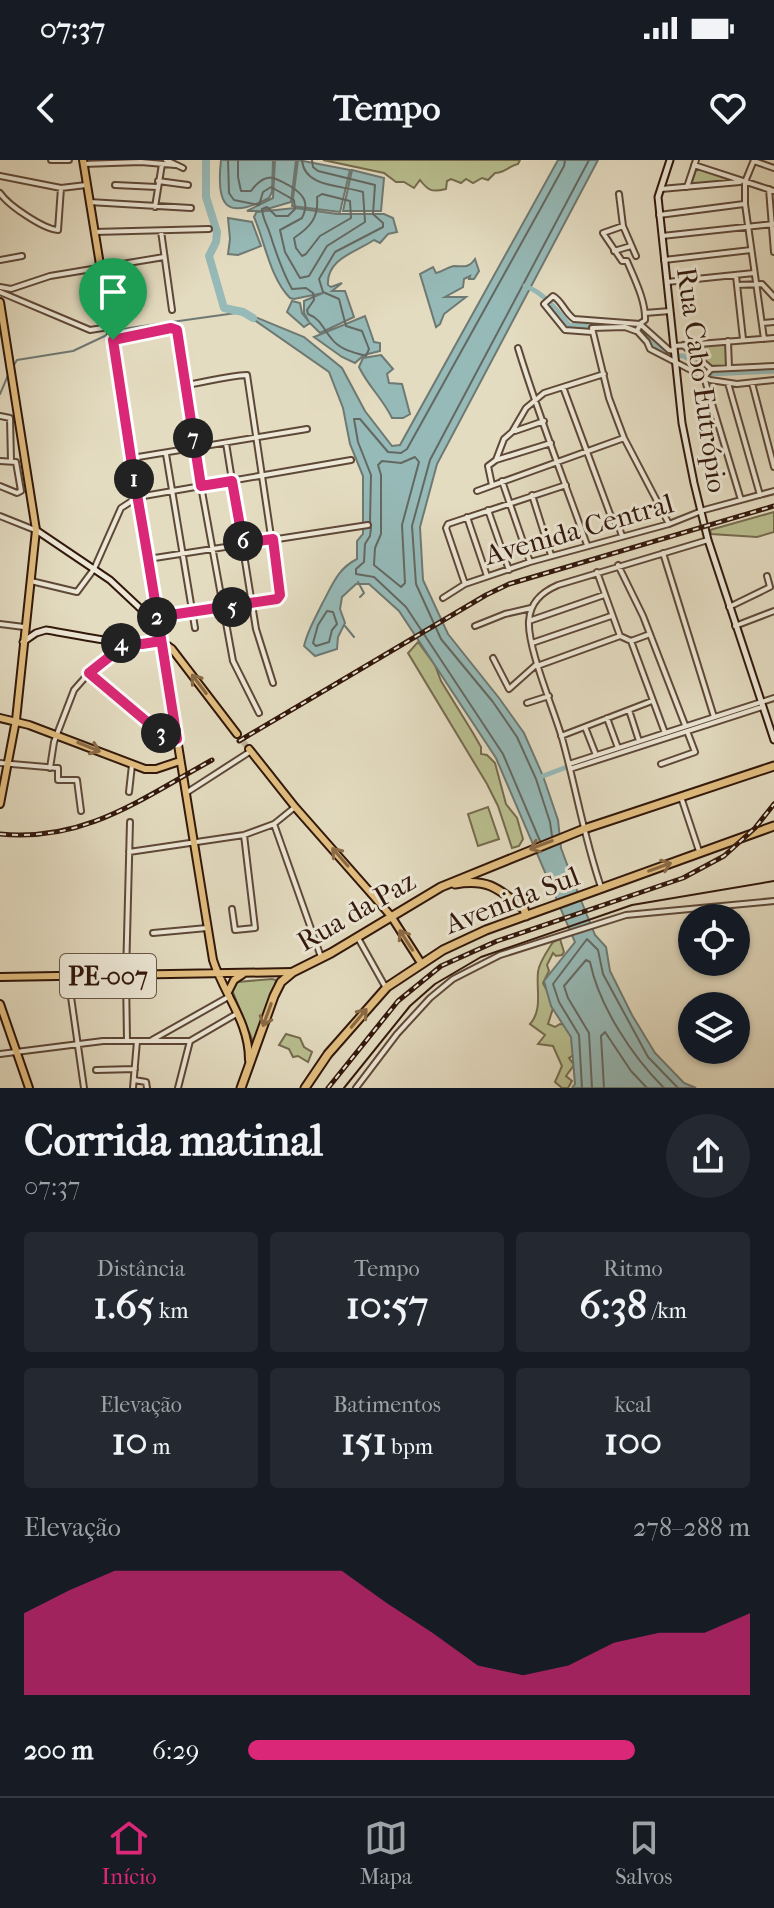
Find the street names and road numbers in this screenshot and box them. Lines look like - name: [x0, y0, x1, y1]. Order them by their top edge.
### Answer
- street label: Rua Cabo Eutrópio: [670, 265, 734, 495]
- street label: Avenida Central: [480, 486, 677, 572]
- street label: Avenida Sul: [439, 859, 584, 941]
- street label: Rua da Paz: [291, 864, 421, 958]
- road number: PE-007: [60, 954, 156, 998]

